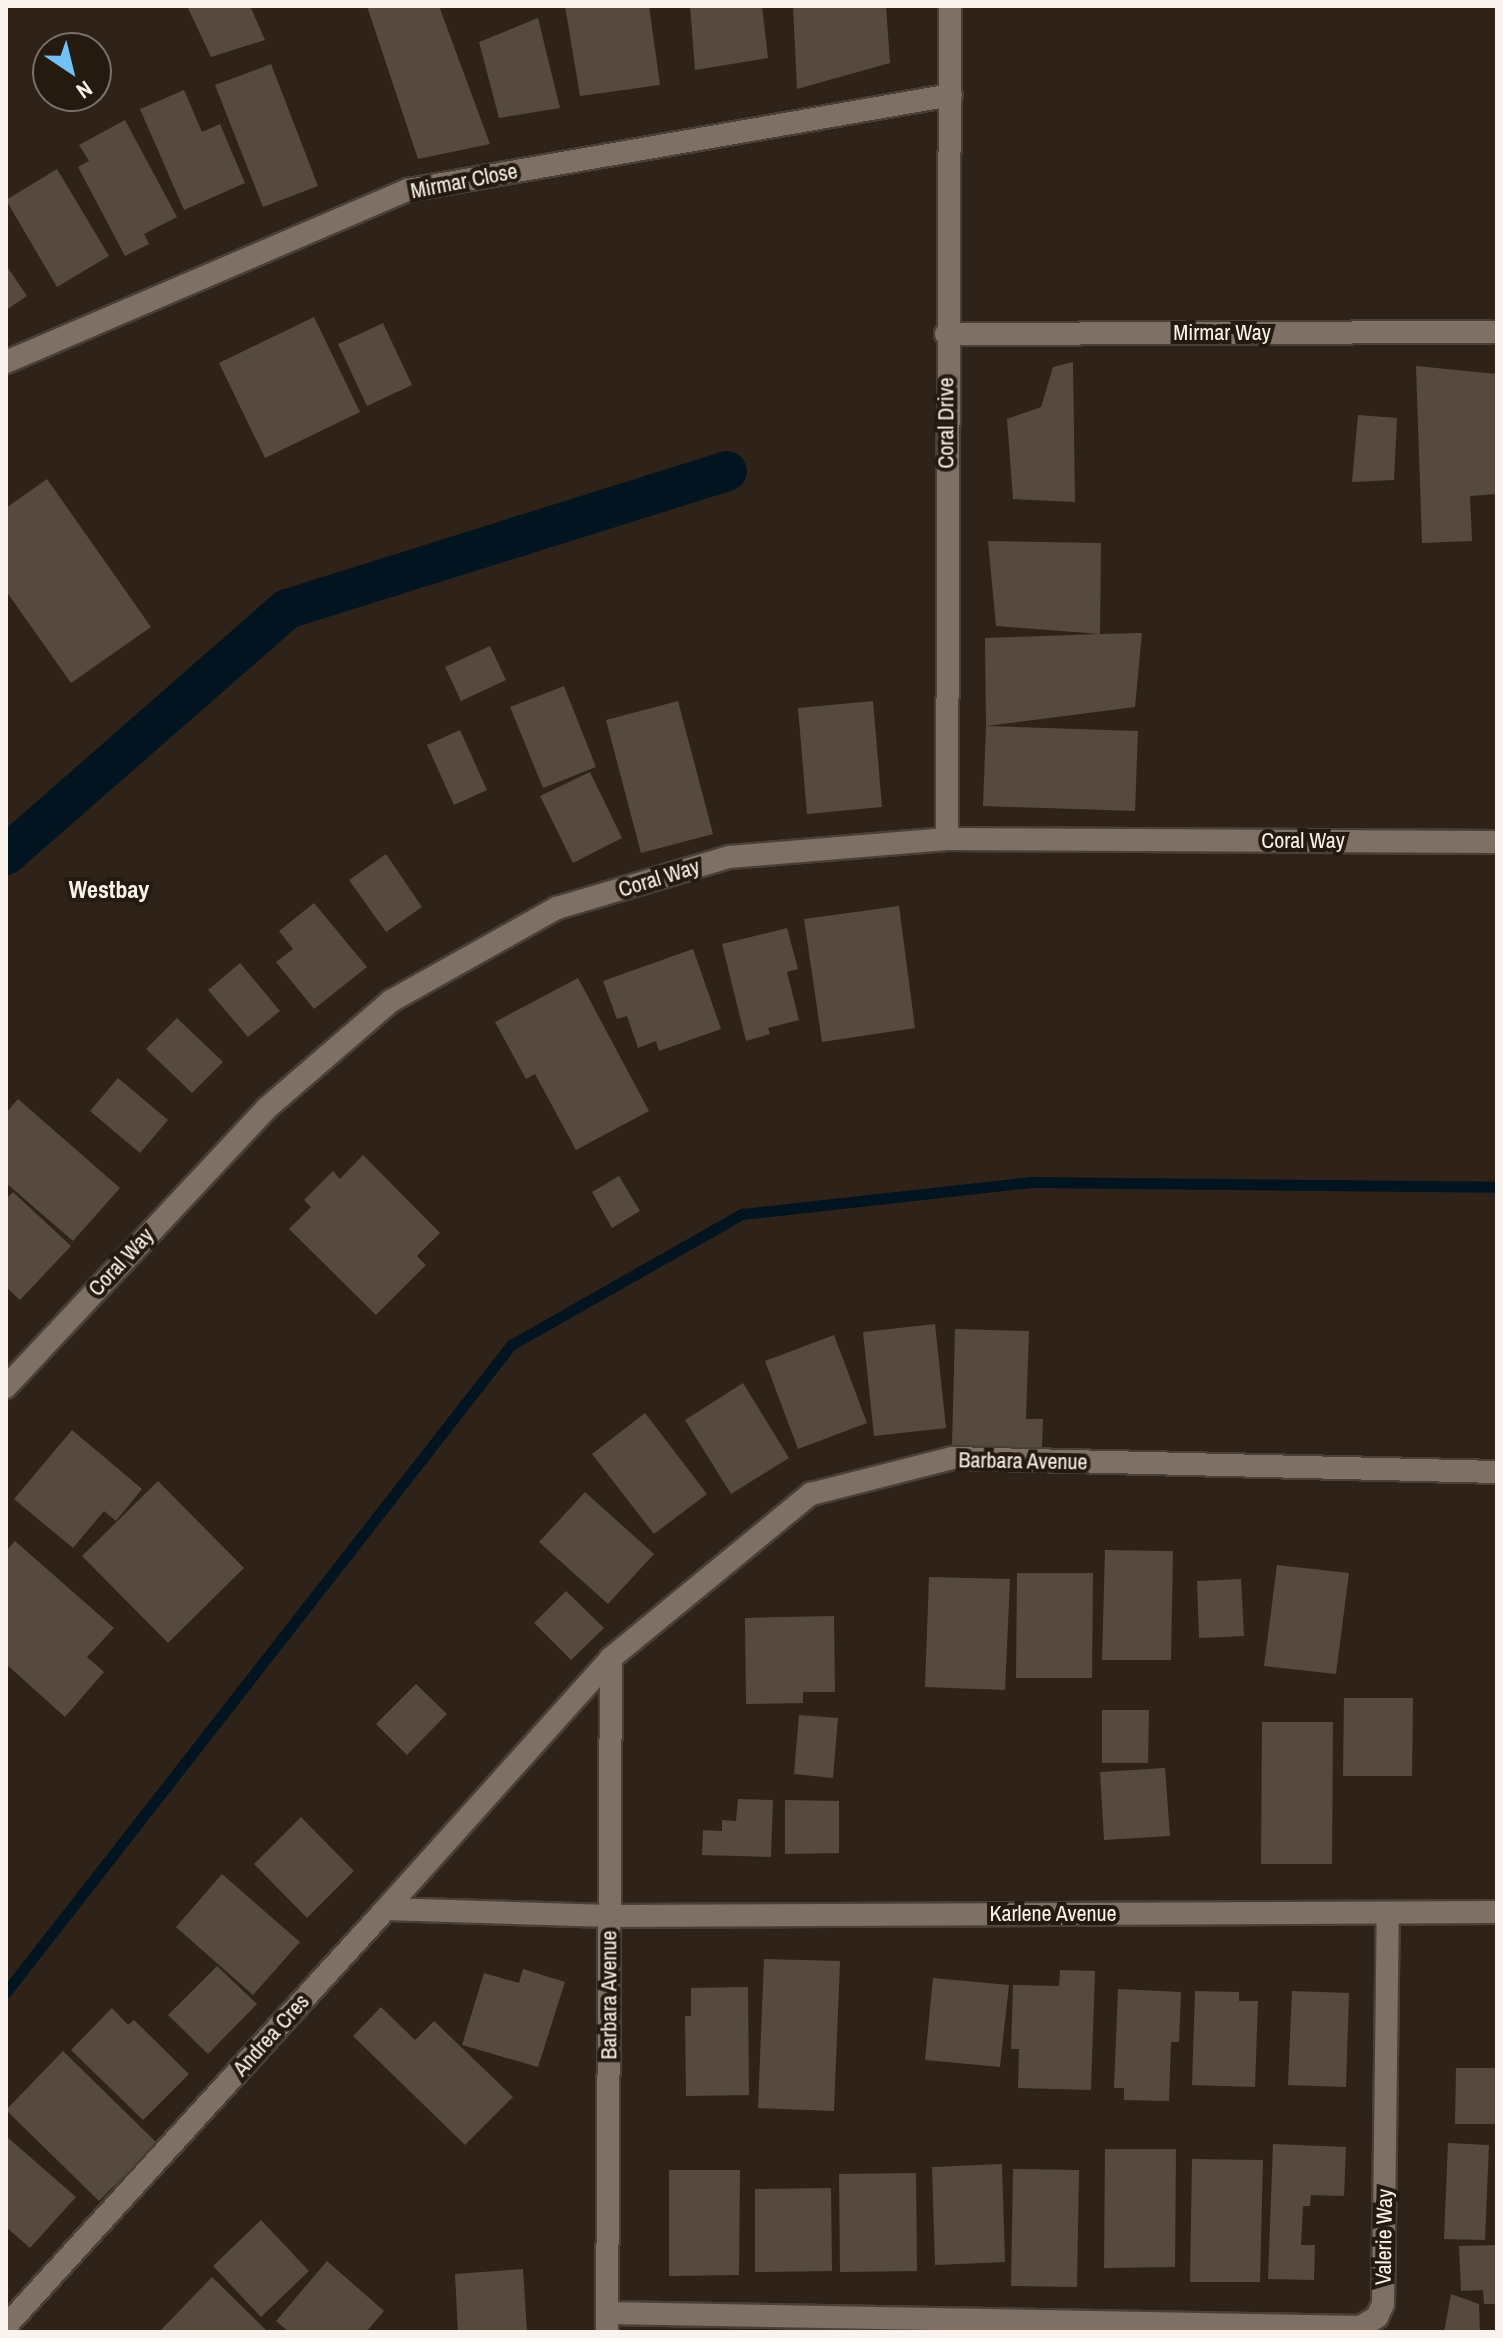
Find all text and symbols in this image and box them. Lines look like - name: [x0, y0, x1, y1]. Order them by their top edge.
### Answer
- north arrow: [32, 32, 112, 112]
- text: N: [71, 74, 99, 106]
- street label: Mirmar Close: [408, 158, 520, 204]
- street label: Mirmar Way: [1173, 320, 1271, 346]
- street label: Coral Drive: [933, 377, 959, 469]
- street label: Coral Way: [1261, 828, 1345, 854]
- street label: Coral Way: [615, 853, 703, 903]
- district label: Westbay: [69, 876, 149, 904]
- street label: Coral Way: [83, 1222, 159, 1302]
- street label: Barbara Avenue: [958, 1447, 1088, 1475]
- street label: Karlene Avenue: [989, 1901, 1117, 1927]
- street label: Barbara Avenue: [596, 1930, 622, 2060]
- street label: Andrea Cres: [227, 1989, 315, 2081]
- street label: Valerie Way: [1370, 2189, 1398, 2285]

